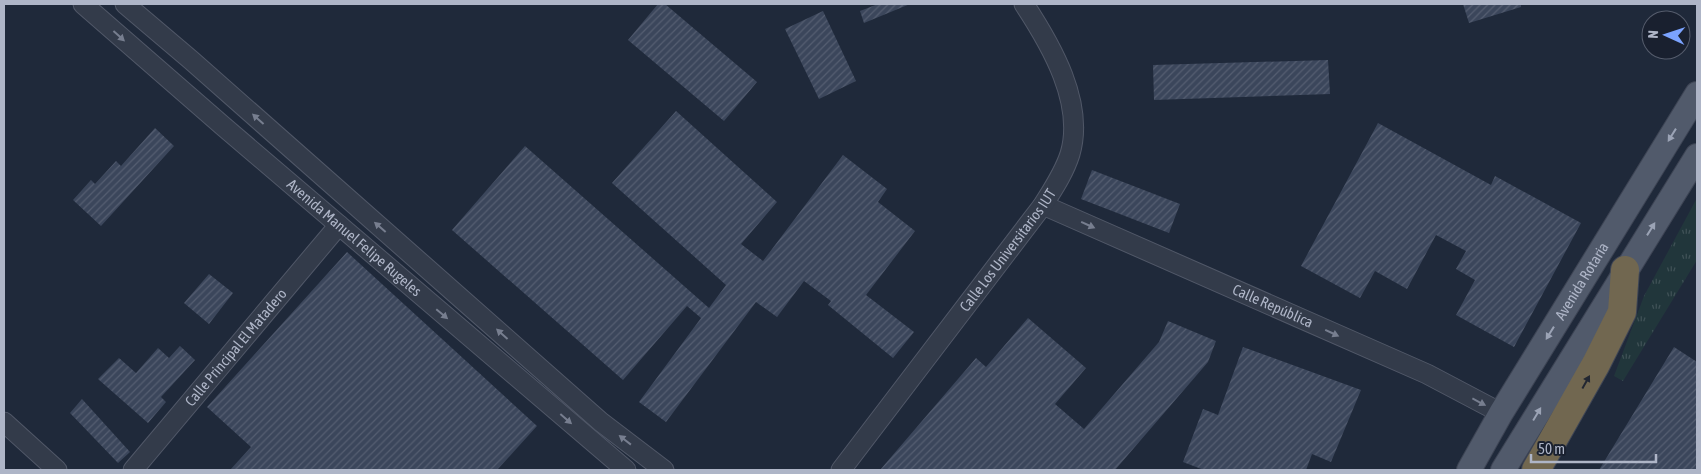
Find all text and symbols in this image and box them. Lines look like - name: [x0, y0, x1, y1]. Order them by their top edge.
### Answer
- north arrow: [1641, 10, 1691, 60]
- one-way arrow: [113, 30, 125, 42]
- text: N: [1645, 30, 1661, 39]
- one-way arrow: [252, 114, 265, 125]
- one-way arrow: [1667, 129, 1676, 142]
- street label: Avenida Manuel Felipe Rugeles: [284, 175, 425, 300]
- street label: Calle Los Universitarios IUT: [956, 185, 1059, 315]
- one-way arrow: [1080, 221, 1095, 229]
- one-way arrow: [373, 222, 386, 233]
- one-way arrow: [1646, 222, 1656, 236]
- street label: Avenida Rotaria: [1551, 239, 1612, 323]
- street label: Calle República: [1230, 280, 1316, 331]
- street label: Calle Principal El Matadero: [181, 285, 290, 409]
- one-way arrow: [436, 308, 449, 319]
- one-way arrow: [1545, 327, 1554, 340]
- one-way arrow: [497, 328, 509, 340]
- one-way arrow: [1325, 329, 1339, 337]
- one-way arrow: [1581, 375, 1590, 389]
- one-way arrow: [1472, 398, 1486, 406]
- one-way arrow: [1533, 407, 1542, 420]
- one-way arrow: [560, 413, 572, 424]
- scale bar: [1531, 432, 1656, 464]
- one-way arrow: [619, 435, 632, 446]
- text: 50 m: [1538, 440, 1565, 457]

